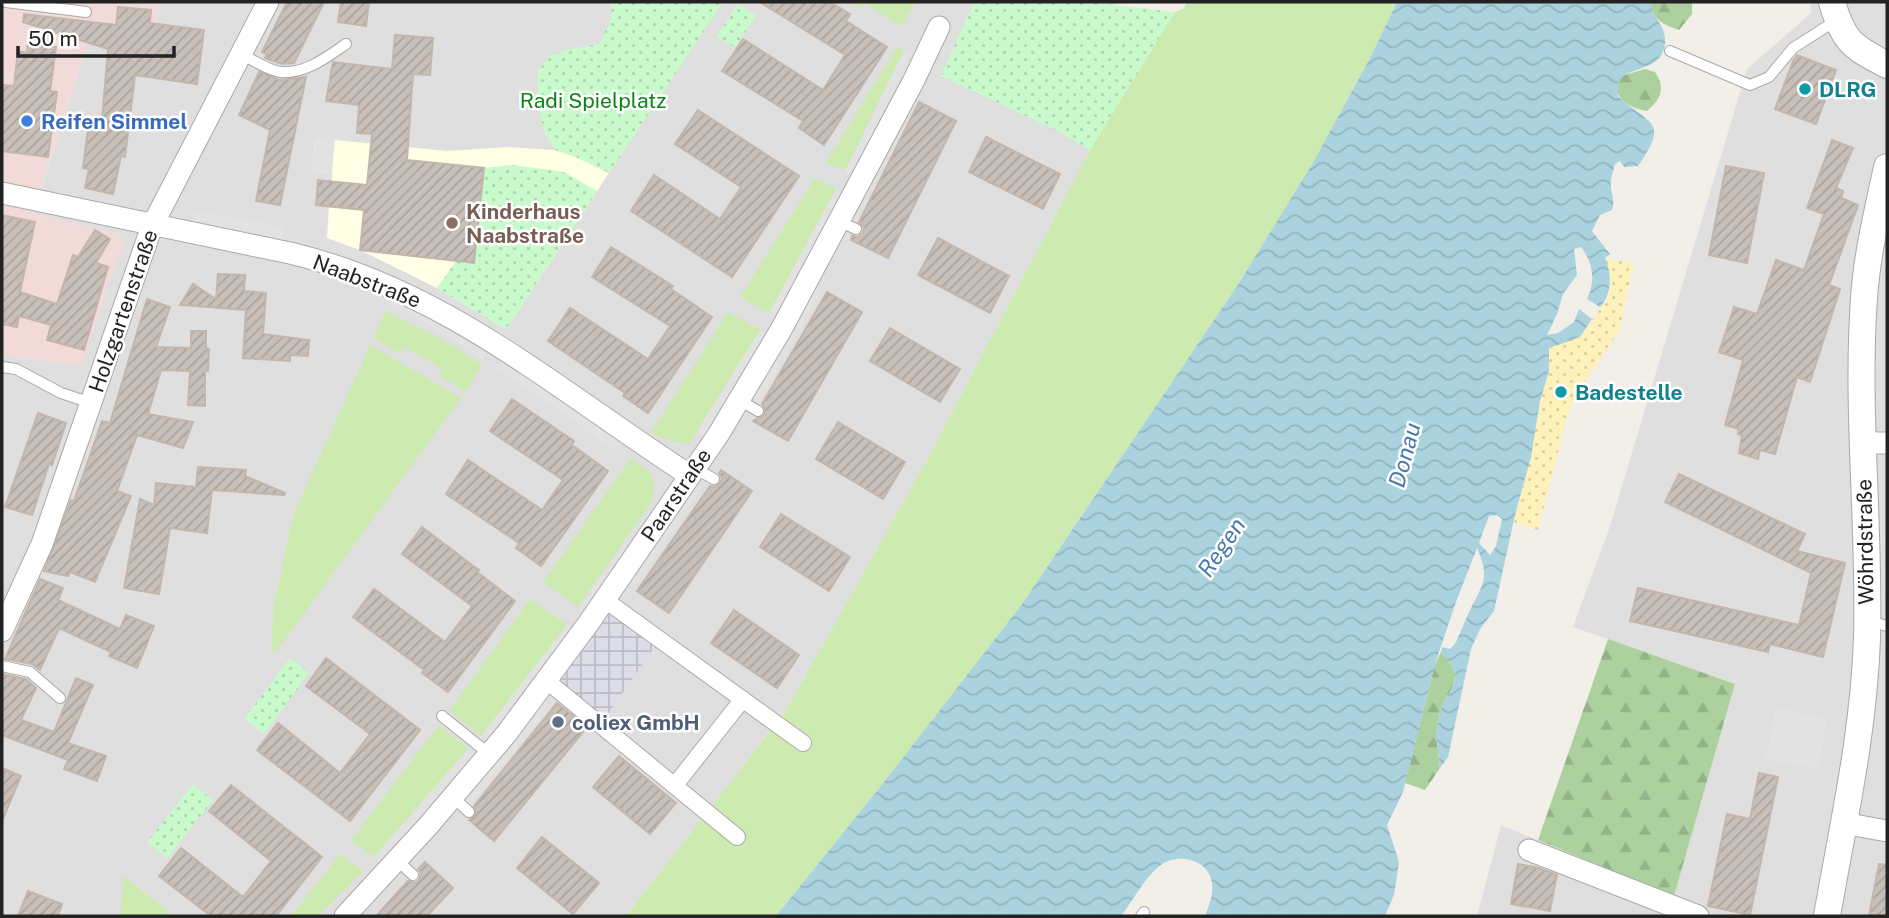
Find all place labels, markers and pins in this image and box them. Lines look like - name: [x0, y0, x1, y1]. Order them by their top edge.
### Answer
- place label: DLRG: [1819, 77, 1876, 102]
- marker: DLRG: [1797, 81, 1813, 97]
- place label: Reifen Simmel: [41, 109, 187, 134]
- marker: Reifen Simmel: [19, 113, 35, 129]
- place label: Kinderhaus Naabstraße: [466, 199, 584, 248]
- marker: Kinderhaus Naabstraße: [444, 215, 460, 231]
- place label: Badestelle: [1575, 380, 1683, 405]
- marker: Badestelle: [1553, 384, 1569, 400]
- place label: coliex GmbH: [572, 710, 700, 735]
- marker: coliex GmbH: [550, 714, 566, 730]

